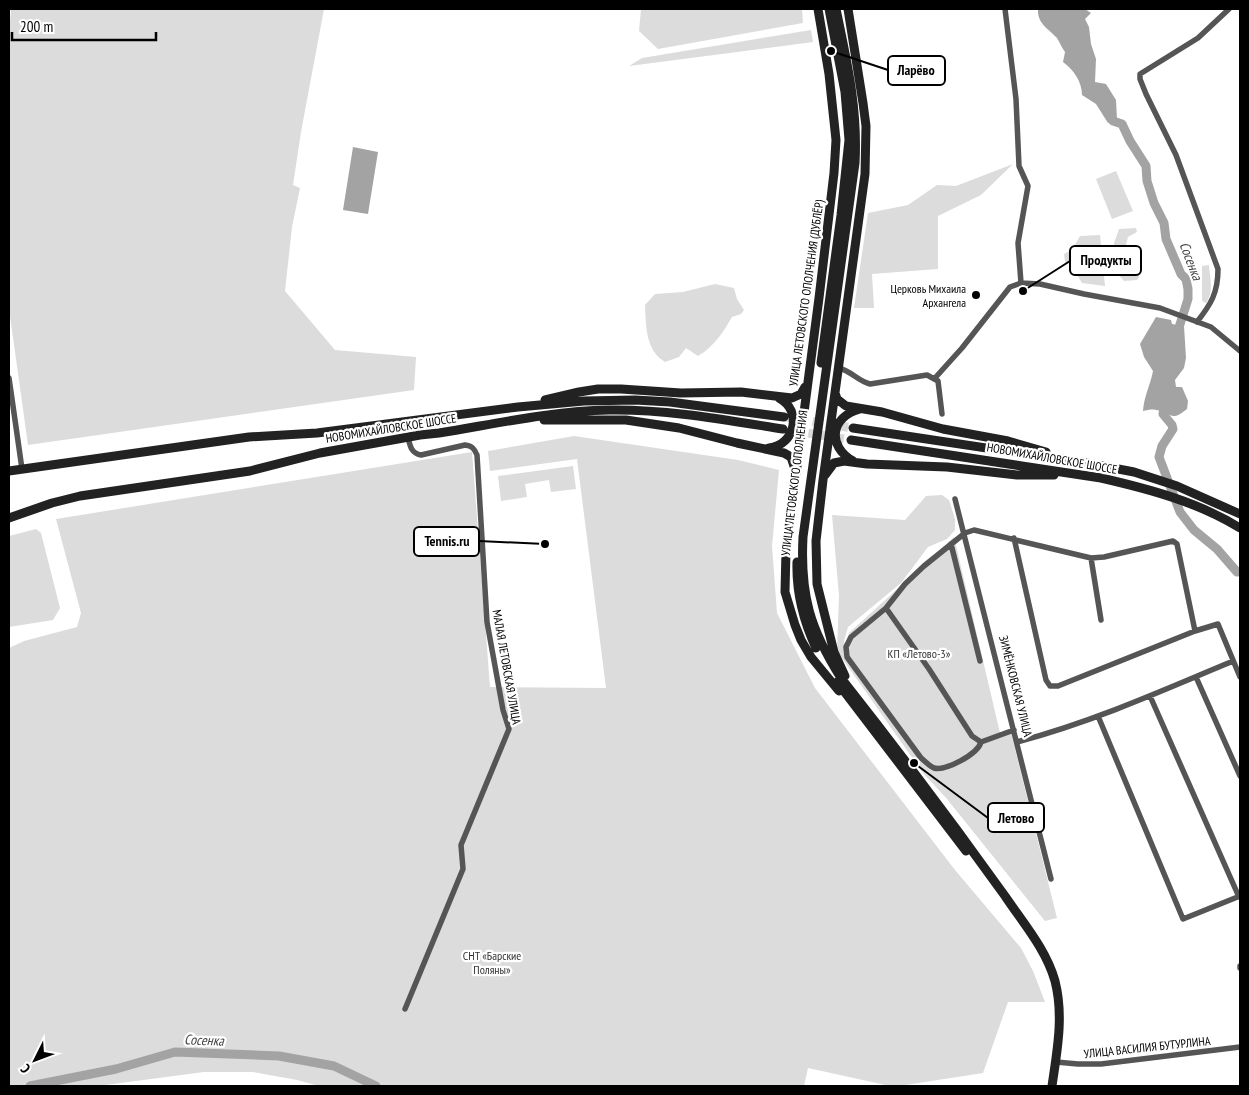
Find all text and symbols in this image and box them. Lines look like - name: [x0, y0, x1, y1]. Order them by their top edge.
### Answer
- scale bar: [12, 10, 156, 42]
- text: 200 m: [20, 17, 53, 36]
- callout: Ларёво: [888, 56, 945, 85]
- text: Ларёво: [896, 61, 935, 79]
- street label: УЛИЦА ЛЕТОВСКОГО ОПОЛЧЕНИЯ (ДУБЛЁР): [785, 199, 827, 387]
- water label: Сосенка: [1175, 239, 1207, 284]
- callout: Продукты: [1070, 246, 1141, 275]
- text: Продукты: [1081, 251, 1131, 269]
- place label: Церковь Михаила Архангела: [890, 281, 966, 310]
- marker: Церковь Михаила Архангела: [970, 289, 982, 301]
- street label: УЛИЦА ЛЕТОВСКОГО ОПОЛЧЕНИЯ: [778, 409, 810, 557]
- street label: НОВОМИХАЙЛОВСКОЕ ШОССЕ: [325, 410, 457, 446]
- street label: НОВОМИХАЙЛОВСКОЕ ШОССЕ: [986, 439, 1118, 477]
- callout: Tennis.ru: [414, 527, 479, 556]
- text: Tennis.ru: [424, 532, 470, 550]
- street label: МАЛАЯ ЛЕТОВСКАЯ УЛИЦА: [490, 608, 525, 726]
- street label: ЗИМЁНКОВСКАЯ УЛИЦА: [996, 634, 1036, 739]
- park label: КП «Летово-3»: [888, 646, 951, 661]
- callout: Летово: [988, 803, 1044, 832]
- text: Летово: [997, 809, 1034, 827]
- park label: СНТ «Барские Поляны»: [463, 948, 521, 977]
- water label: Сосенка: [184, 1030, 226, 1050]
- street label: УЛИЦА ВАСИЛИЯ БУТУРЛИНА: [1083, 1033, 1211, 1061]
- north arrow: [10, 1035, 60, 1085]
- text: С: [16, 1060, 34, 1077]

